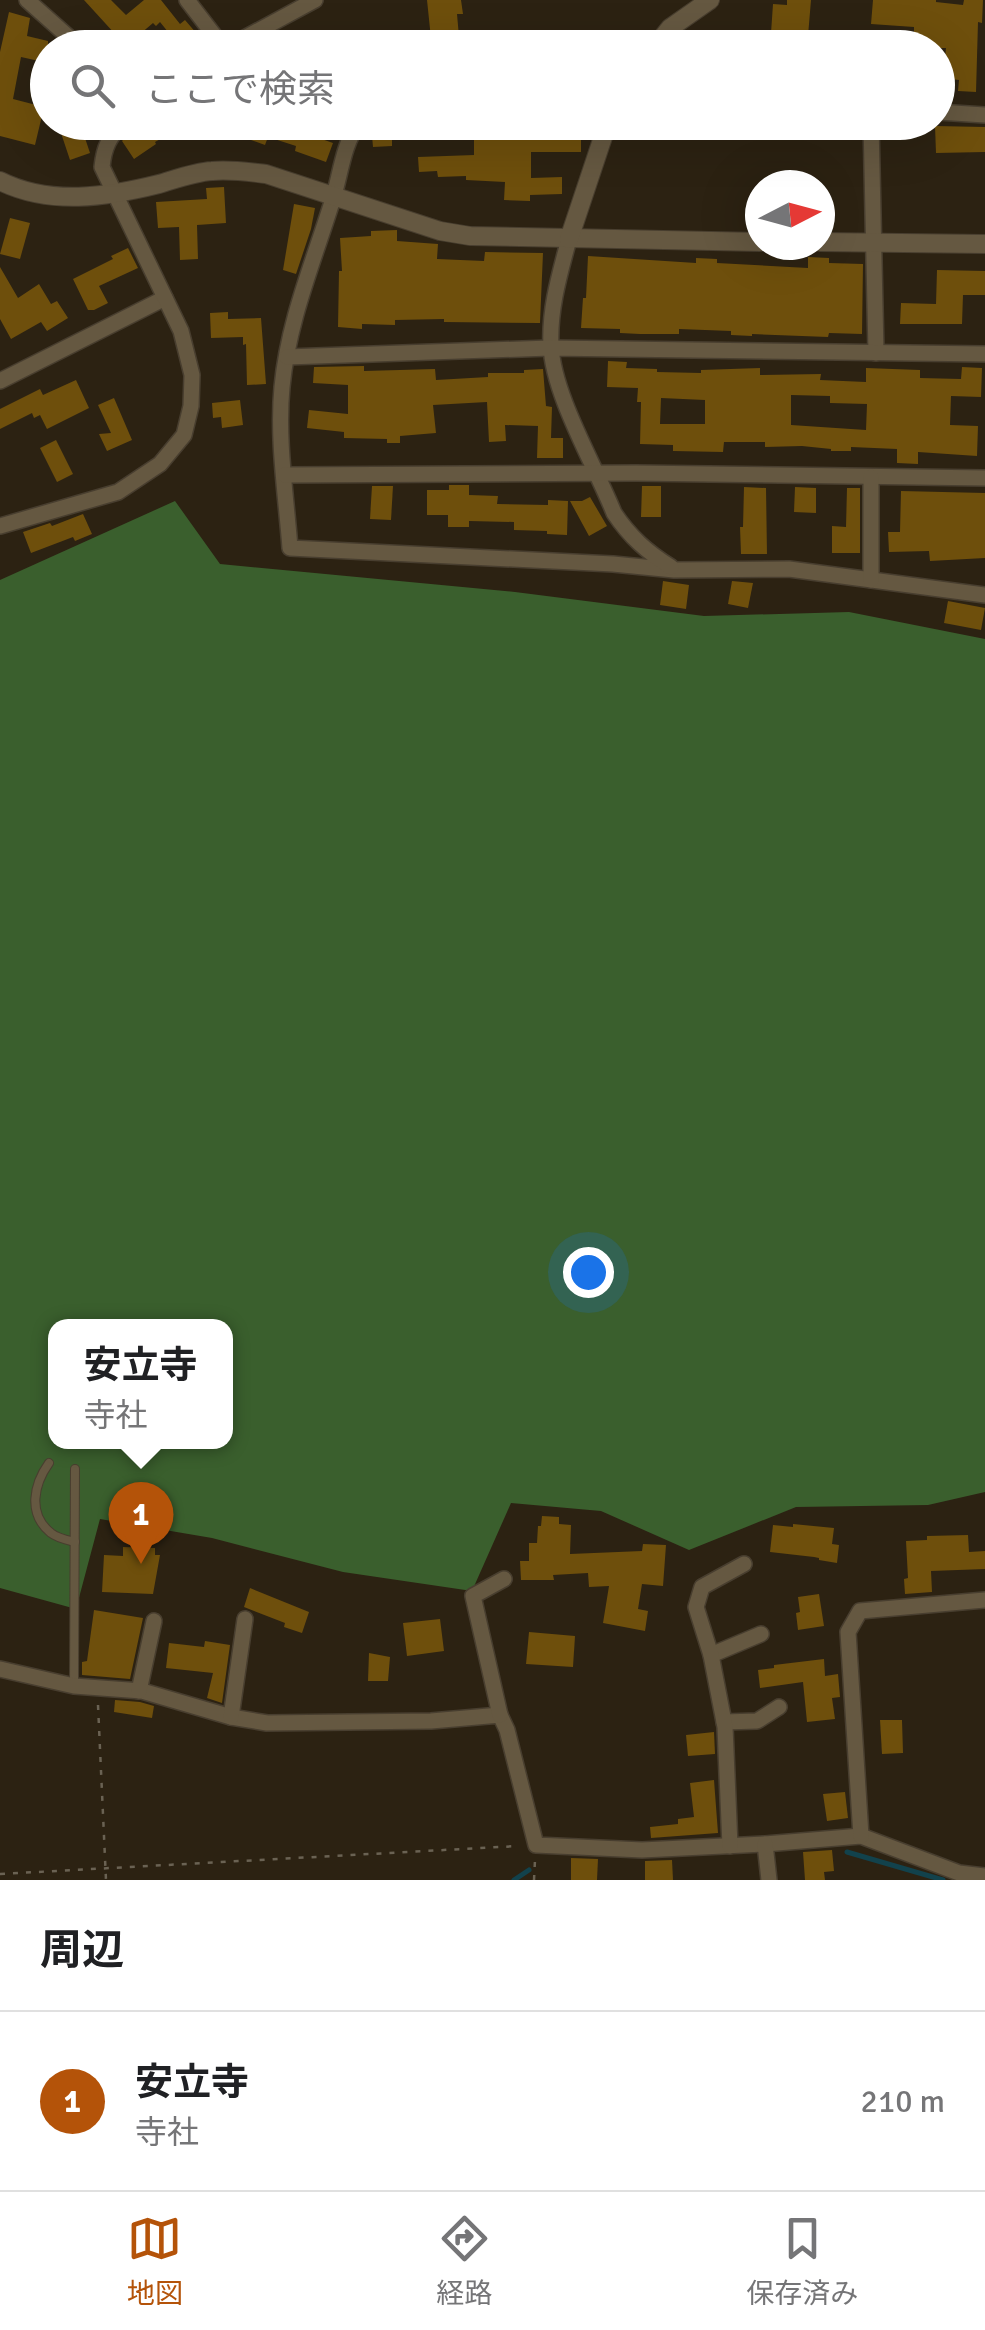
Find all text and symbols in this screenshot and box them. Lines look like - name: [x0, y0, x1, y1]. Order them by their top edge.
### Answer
- search box: [30, 30, 955, 140]
- icon: search: [65, 58, 120, 113]
- text: ここで検索: [145, 66, 335, 113]
- north arrow: [745, 170, 835, 260]
- your location: [563, 1247, 614, 1298]
- popup: [48, 1319, 233, 1449]
- text: 安立寺: [83, 1342, 198, 1389]
- text: 寺社: [83, 1396, 148, 1435]
- pin: 1: [108, 1482, 174, 1564]
- text: 周辺: [40, 1925, 124, 1976]
- text: 安立寺: [135, 2059, 249, 2106]
- text: 1: [64, 2082, 81, 2121]
- text: 210 m: [861, 2082, 945, 2121]
- text: 寺社: [135, 2113, 199, 2152]
- tab: 地図: [127, 2211, 183, 2311]
- tab: 経路: [436, 2211, 492, 2311]
- tab: 保存済み: [746, 2211, 858, 2311]

